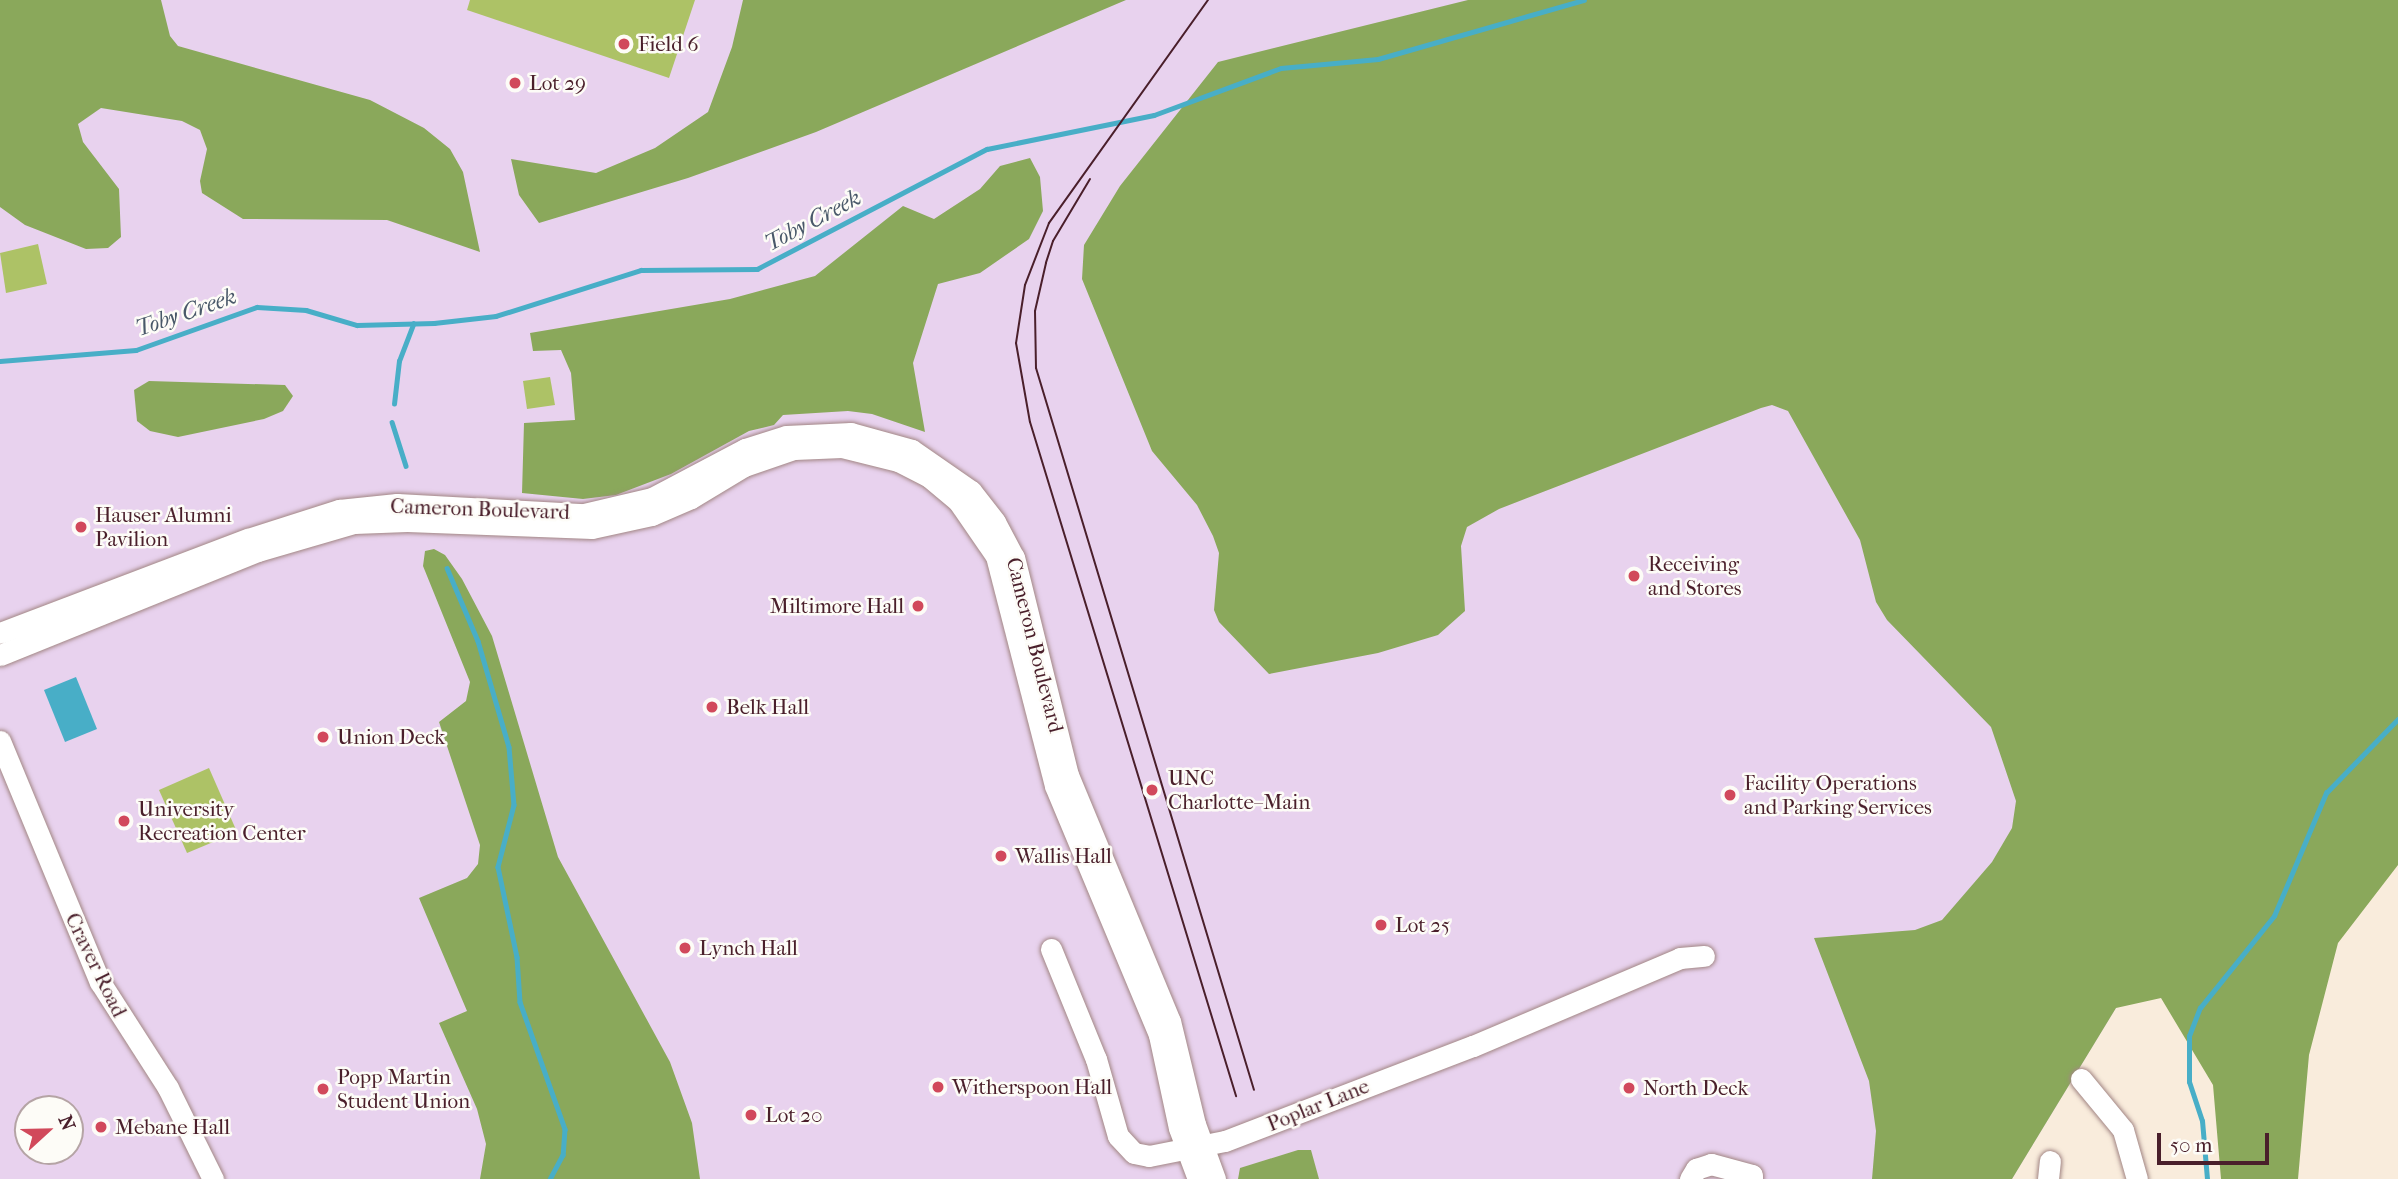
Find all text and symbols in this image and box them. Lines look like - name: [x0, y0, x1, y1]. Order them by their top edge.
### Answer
- place label: Field 6: [638, 31, 699, 57]
- marker: Field 6: [616, 36, 632, 52]
- place label: Lot 29: [529, 70, 586, 96]
- marker: Lot 29: [507, 75, 523, 91]
- water label: Toby Creek: [760, 184, 866, 258]
- water label: Toby Creek: [132, 283, 240, 343]
- street label: Cameron Boulevard: [390, 493, 570, 525]
- place label: Hauser Alumni Pavilion: [95, 502, 232, 552]
- marker: Hauser Alumni Pavilion: [73, 519, 89, 535]
- place label: Receiving and Stores: [1648, 551, 1742, 601]
- street label: Cameron Boulevard: [1001, 555, 1069, 735]
- marker: Receiving and Stores: [1626, 568, 1642, 584]
- place label: Miltimore Hall: [770, 593, 904, 619]
- marker: Miltimore Hall: [910, 598, 926, 614]
- place label: Belk Hall: [726, 694, 809, 720]
- marker: Belk Hall: [704, 699, 720, 715]
- place label: Union Deck: [337, 724, 445, 750]
- marker: Union Deck: [315, 729, 331, 745]
- place label: UNC Charlotte–Main: [1168, 765, 1310, 815]
- place label: Facility Operations and Parking Services: [1744, 770, 1932, 820]
- marker: UNC Charlotte–Main: [1142, 780, 1162, 800]
- marker: Facility Operations and Parking Services: [1722, 787, 1738, 803]
- place label: University Recreation Center: [138, 796, 306, 846]
- marker: University Recreation Center: [116, 813, 132, 829]
- place label: Wallis Hall: [1015, 843, 1112, 869]
- marker: Wallis Hall: [993, 848, 1009, 864]
- street label: Craver Road: [60, 909, 132, 1021]
- place label: Lot 25: [1395, 912, 1450, 938]
- marker: Lot 25: [1373, 917, 1389, 933]
- place label: Lynch Hall: [699, 935, 798, 961]
- marker: Lynch Hall: [677, 940, 693, 956]
- place label: Popp Martin Student Union: [337, 1064, 470, 1114]
- street label: Poplar Lane: [1263, 1073, 1373, 1137]
- place label: Witherspoon Hall: [952, 1074, 1112, 1100]
- place label: North Deck: [1643, 1075, 1748, 1101]
- marker: Witherspoon Hall: [930, 1079, 946, 1095]
- marker: North Deck: [1621, 1080, 1637, 1096]
- marker: Popp Martin Student Union: [315, 1081, 331, 1097]
- north arrow: [14, 1095, 84, 1165]
- place label: Lot 20: [765, 1102, 823, 1128]
- marker: Lot 20: [743, 1107, 759, 1123]
- text: N: [54, 1112, 80, 1134]
- place label: Mebane Hall: [115, 1114, 230, 1140]
- marker: Mebane Hall: [93, 1119, 109, 1135]
- scale bar: [2160, 1120, 2272, 1164]
- text: 50 m: [2170, 1133, 2213, 1157]

